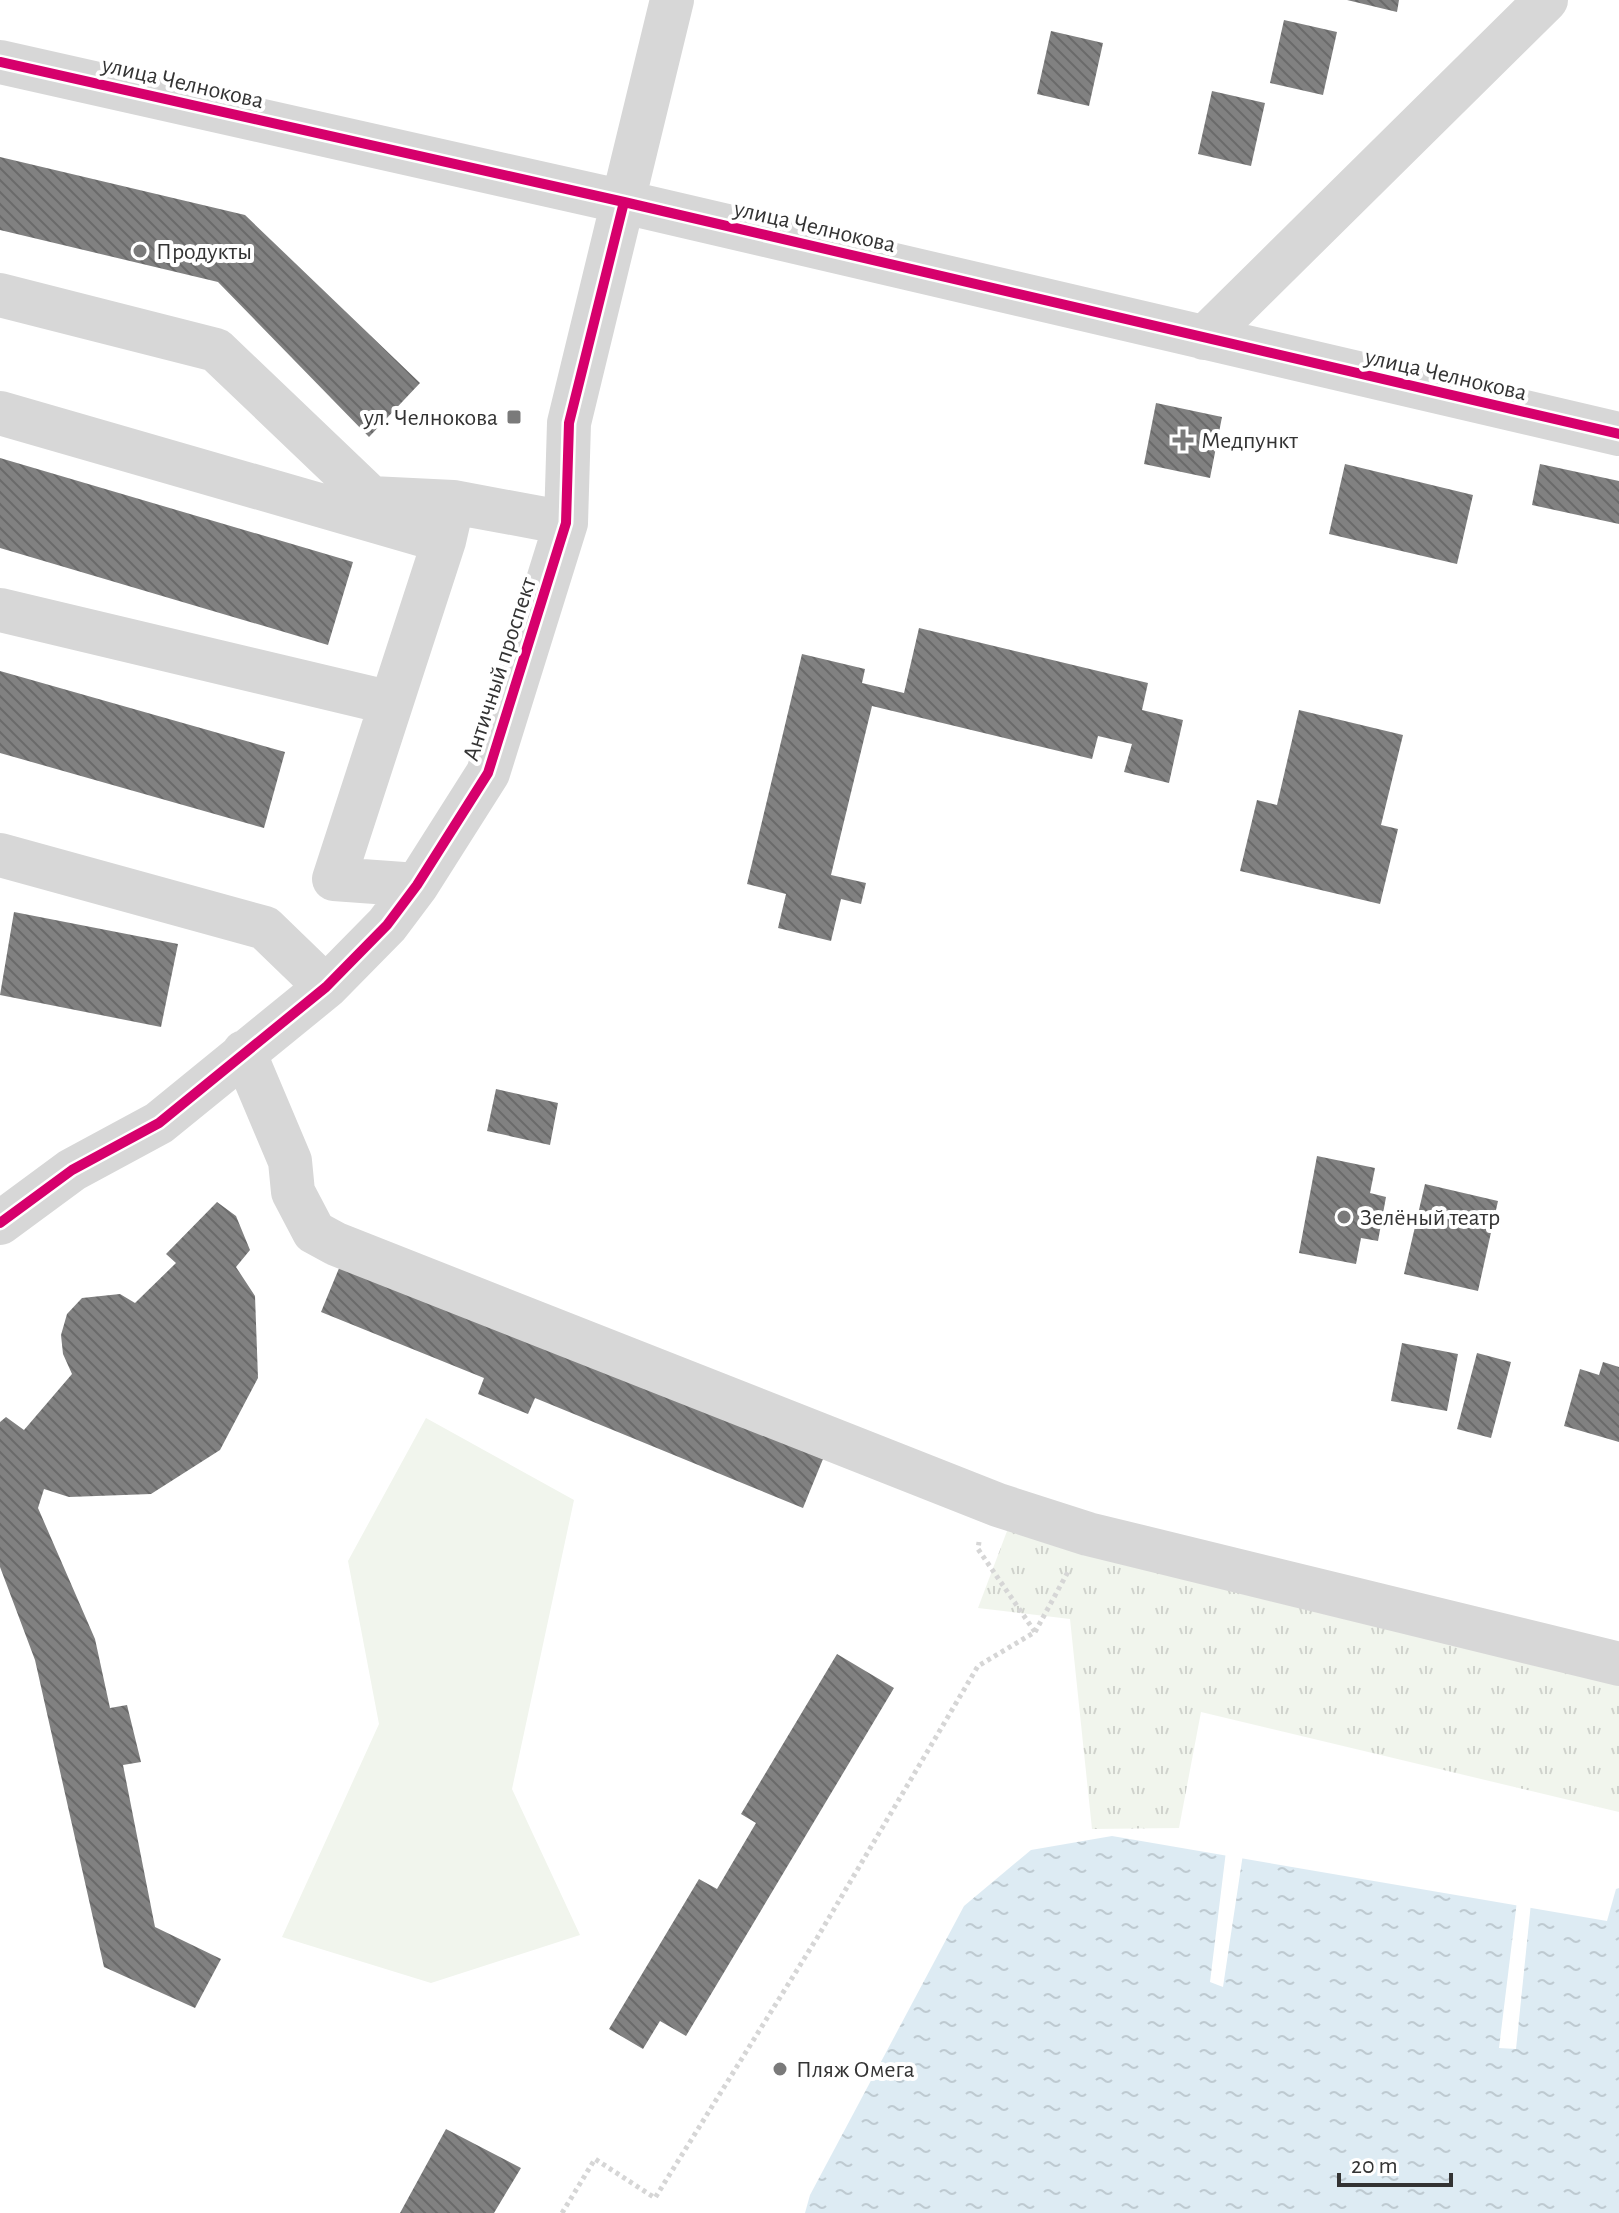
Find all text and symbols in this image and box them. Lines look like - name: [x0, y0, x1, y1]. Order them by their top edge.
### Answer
- street label: улица Челнокова: [99, 52, 266, 113]
- street label: улица Челнокова: [731, 196, 898, 257]
- place label: Продукты: [156, 240, 252, 264]
- marker: Продукты: [131, 242, 149, 260]
- street label: улица Челнокова: [1362, 344, 1529, 405]
- place label: ул. Челнокова: [363, 406, 498, 430]
- marker: ул. Челнокова: [505, 408, 523, 426]
- marker: Медпункт: [1172, 429, 1194, 451]
- place label: Медпункт: [1201, 429, 1298, 453]
- street label: Античный проспект: [459, 574, 541, 764]
- place label: Зелёный театр: [1360, 1206, 1500, 1230]
- marker: Зелёный театр: [1335, 1208, 1353, 1226]
- place label: Пляж Омега: [796, 2058, 915, 2082]
- marker: Пляж Омега: [771, 2060, 789, 2078]
- scale bar: [1339, 2137, 1451, 2187]
- text: 20 m: [1351, 2154, 1398, 2178]

